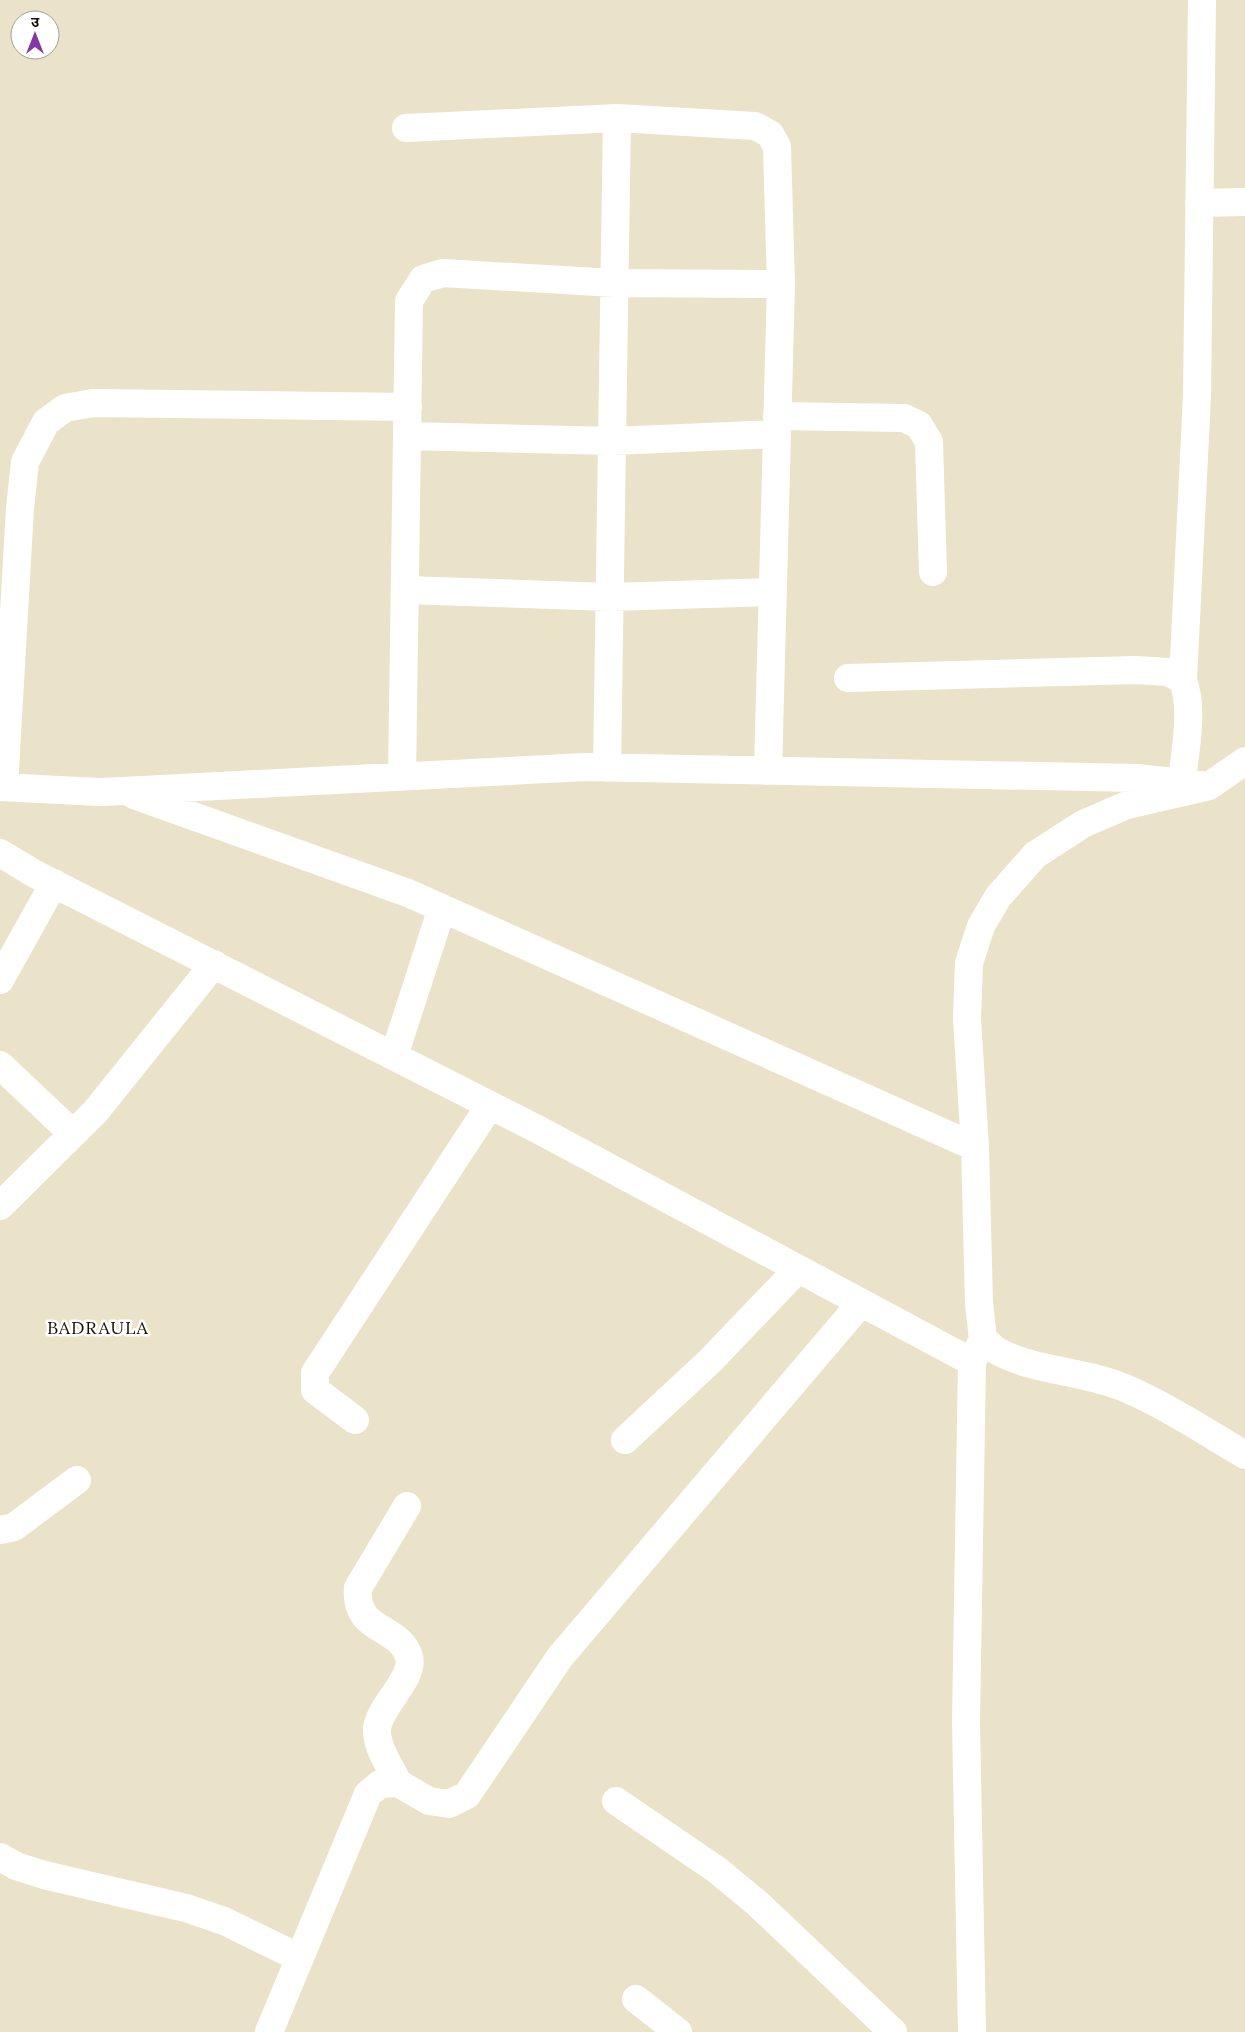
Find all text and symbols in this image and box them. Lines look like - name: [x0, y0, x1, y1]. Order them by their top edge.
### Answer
- north arrow: [10, 10, 60, 60]
- text: उ: [31, 13, 40, 31]
- district label: BADRAULA: [47, 1316, 149, 1339]

